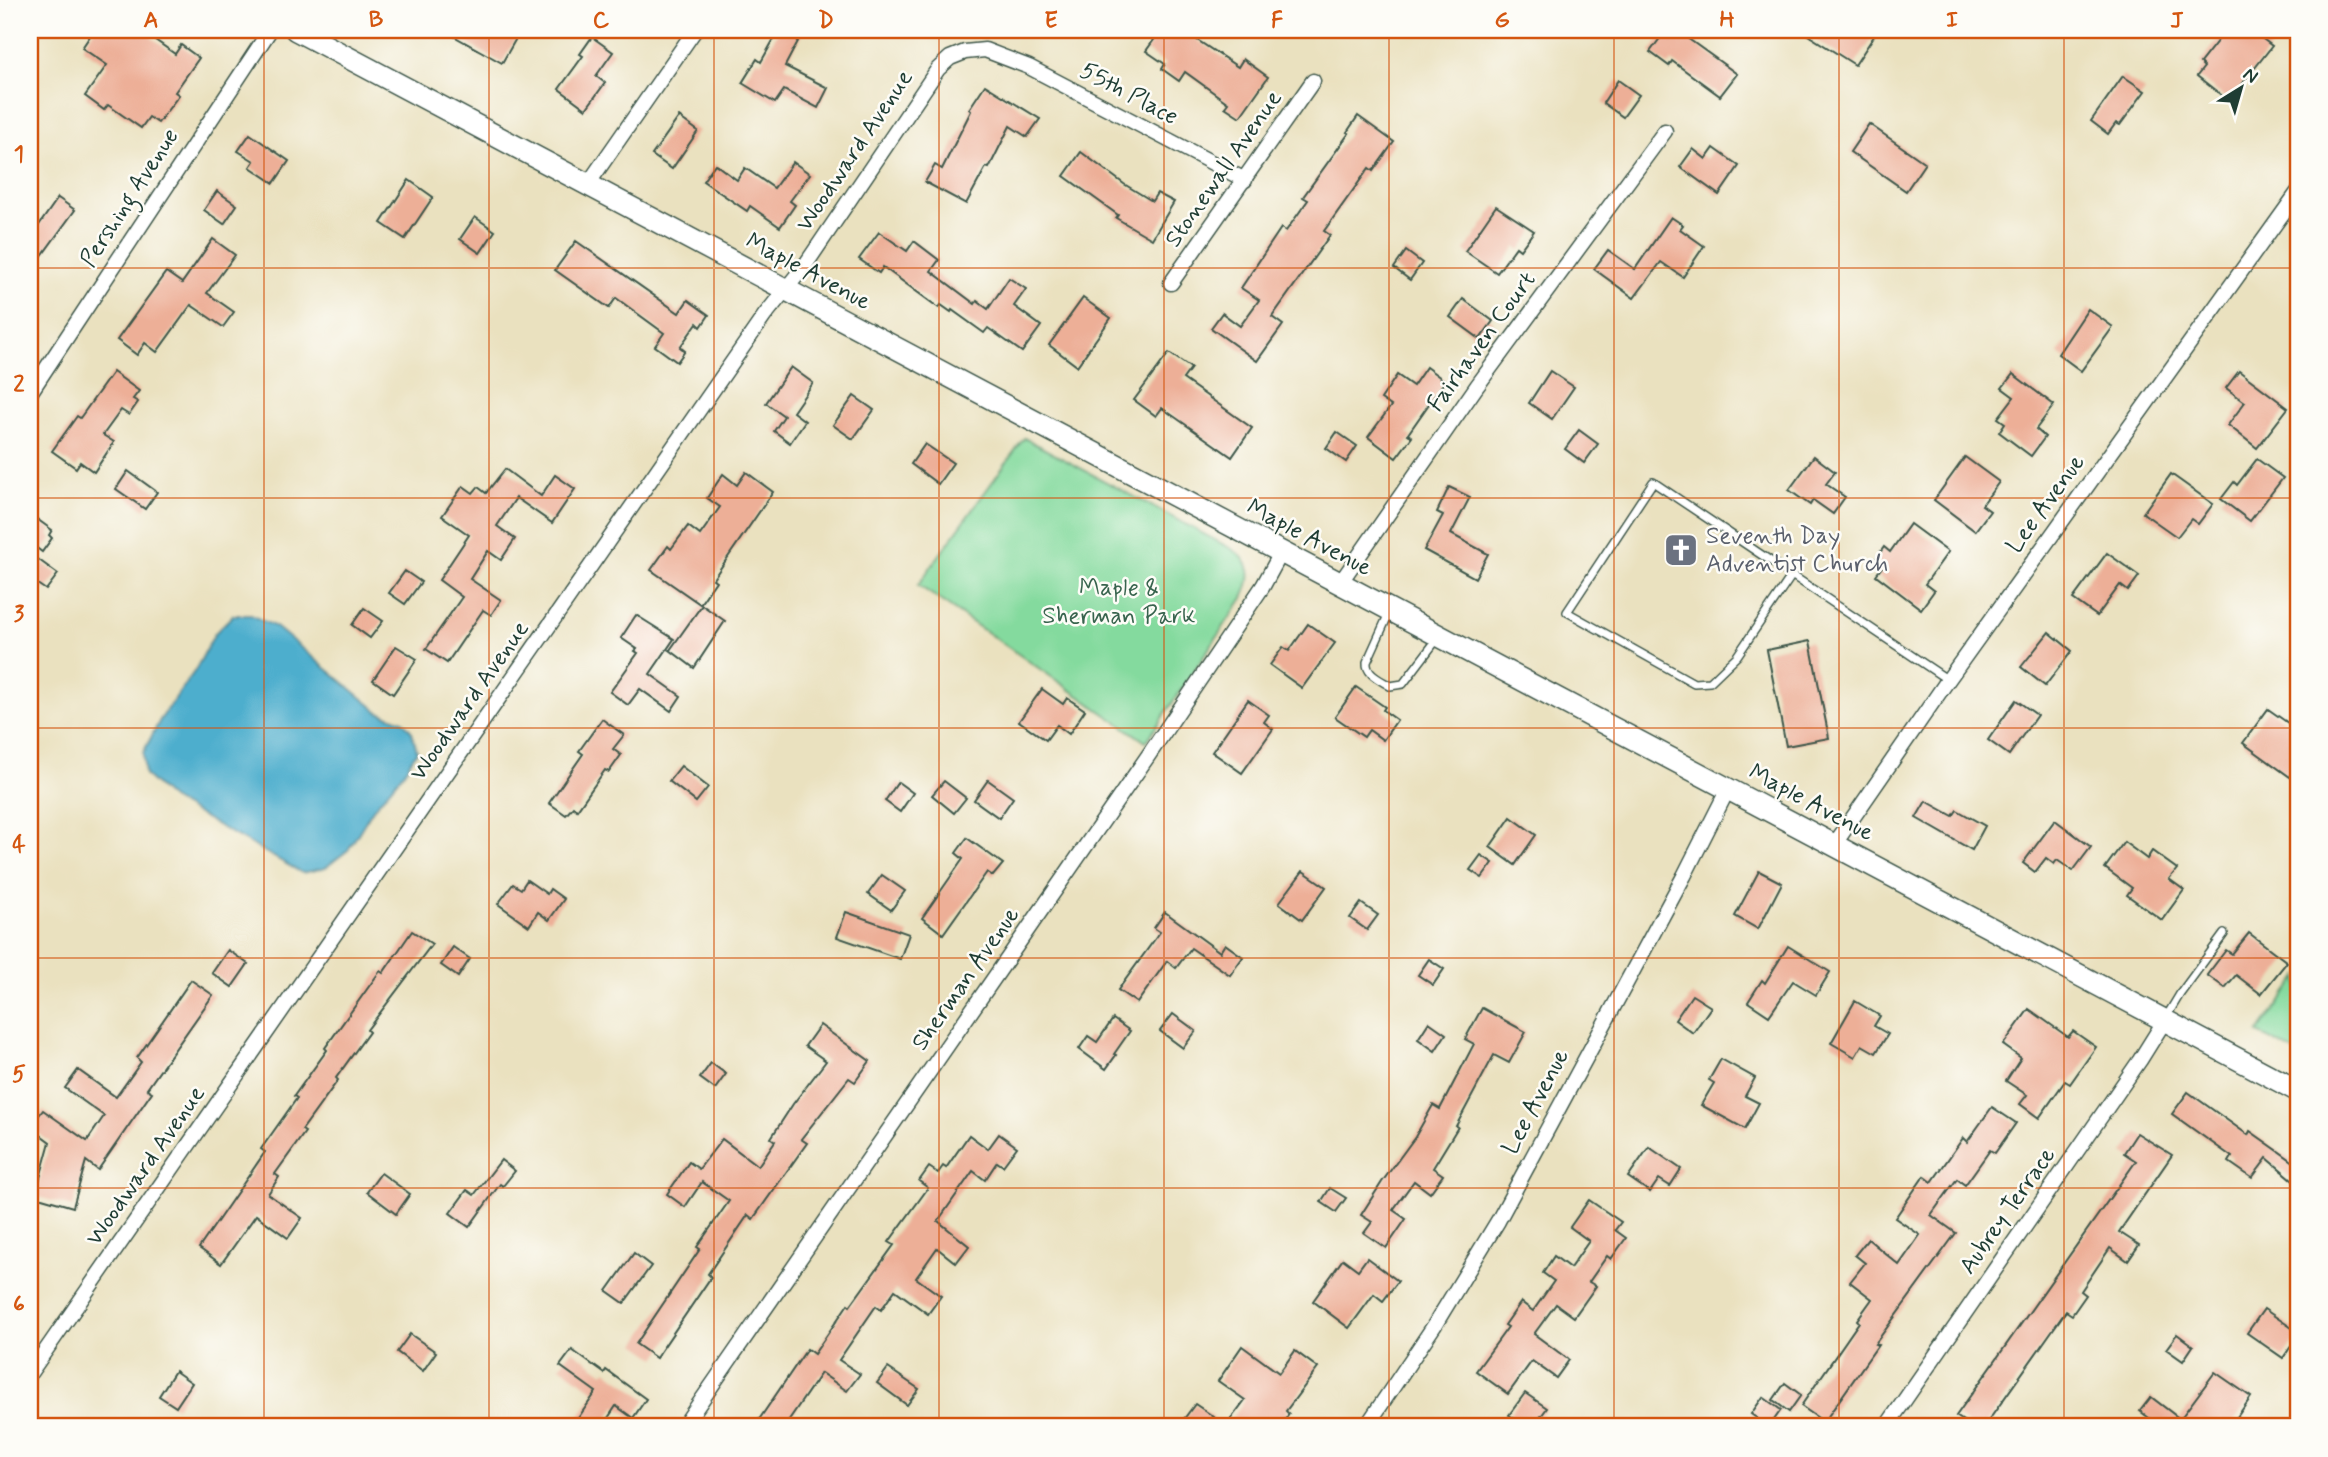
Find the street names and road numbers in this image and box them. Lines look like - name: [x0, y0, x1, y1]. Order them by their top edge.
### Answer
- street label: 55th Place: [1075, 55, 1183, 133]
- street label: Woodward Avenue: [789, 64, 921, 238]
- street label: Stonewall Avenue: [1158, 84, 1290, 254]
- street label: Pershing Avenue: [74, 123, 189, 275]
- street label: Maple Avenue: [740, 226, 876, 318]
- street label: Fairhaven Court: [1421, 266, 1543, 418]
- street label: Lee Avenue: [2000, 448, 2092, 560]
- street label: Maple Avenue: [1241, 492, 1377, 584]
- street label: Woodward Avenue: [403, 615, 537, 787]
- street label: Maple Avenue: [1743, 757, 1879, 849]
- street label: Sherman Avenue: [905, 901, 1027, 1057]
- street label: Lee Avenue: [1495, 1044, 1577, 1160]
- street label: Woodward Avenue: [79, 1080, 213, 1252]
- street label: Aubrey Terrace: [1953, 1141, 2063, 1281]

